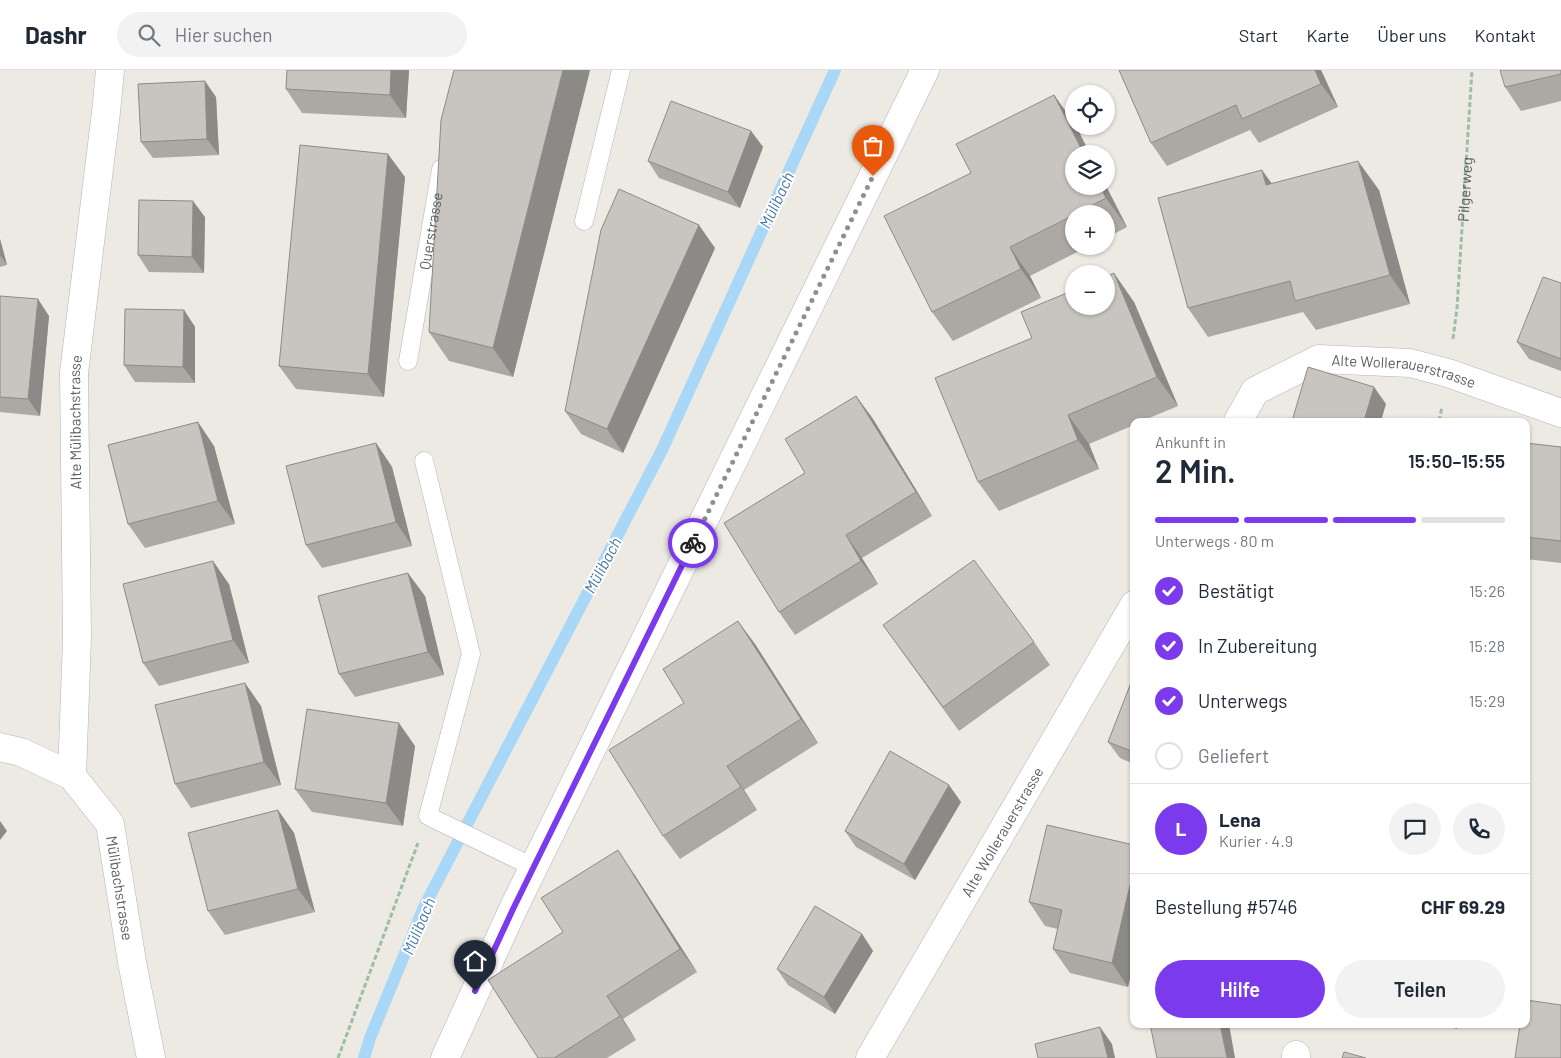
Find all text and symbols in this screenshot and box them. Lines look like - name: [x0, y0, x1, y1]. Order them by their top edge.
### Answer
- search box: [117, 12, 467, 57]
- text: Dashr: [25, 20, 87, 49]
- icon: search: [135, 21, 163, 49]
- text: Hier suchen: [175, 23, 273, 46]
- text: Start: [1239, 24, 1278, 46]
- text: Karte: [1306, 24, 1349, 46]
- text: Über uns: [1377, 24, 1446, 46]
- text: Kontakt: [1474, 24, 1536, 46]
- map controls: [1065, 85, 1115, 315]
- button: locate: [1065, 85, 1115, 135]
- pin: [852, 125, 894, 176]
- icon: bag: [859, 132, 887, 160]
- button: layers: [1065, 145, 1115, 195]
- street label: Pilgerweg: [1453, 157, 1475, 222]
- water label: Mülibach: [755, 169, 797, 231]
- street label: Querstrasse: [415, 191, 446, 271]
- button: +: [1065, 205, 1115, 255]
- button: −: [1065, 265, 1115, 315]
- street label: Alte Wollerauerstrasse: [1331, 351, 1478, 391]
- street label: Alte Mülibachstrasse: [65, 354, 85, 490]
- text: Ankunft in: [1155, 432, 1226, 451]
- text: 15:50–15:55: [1408, 449, 1505, 472]
- text: 2 Min.: [1155, 451, 1236, 489]
- courier: [668, 518, 718, 568]
- icon: bike: [679, 529, 707, 557]
- text: Unterwegs · 80 m: [1155, 531, 1274, 550]
- water label: Mülibach: [579, 534, 625, 596]
- icon: check: [1155, 577, 1183, 605]
- text: Bestätigt: [1198, 579, 1274, 602]
- text: 15:26: [1469, 581, 1505, 600]
- icon: check: [1155, 632, 1183, 660]
- text: In Zubereitung: [1198, 634, 1317, 657]
- text: 15:28: [1469, 636, 1505, 655]
- icon: check: [1155, 687, 1183, 715]
- text: Unterwegs: [1198, 689, 1287, 712]
- text: 15:29: [1469, 691, 1505, 710]
- text: Geliefert: [1198, 744, 1269, 767]
- street label: Alte Wollerauerstrasse: [957, 764, 1047, 900]
- button: chat: [1389, 803, 1441, 855]
- button: phone: [1453, 803, 1505, 855]
- text: Lena: [1219, 808, 1261, 831]
- text: L: [1176, 817, 1186, 840]
- text: Kurier · 4.9: [1219, 831, 1293, 850]
- street label: Mülibachstrasse: [103, 834, 137, 942]
- water label: Mülibach: [397, 895, 439, 957]
- text: Bestellung #5746: [1155, 895, 1297, 918]
- text: CHF 69.29: [1421, 895, 1505, 918]
- pin: [454, 940, 496, 991]
- icon: home: [461, 947, 489, 975]
- button: Hilfe: [1155, 960, 1325, 1018]
- button: Teilen: [1335, 960, 1505, 1018]

